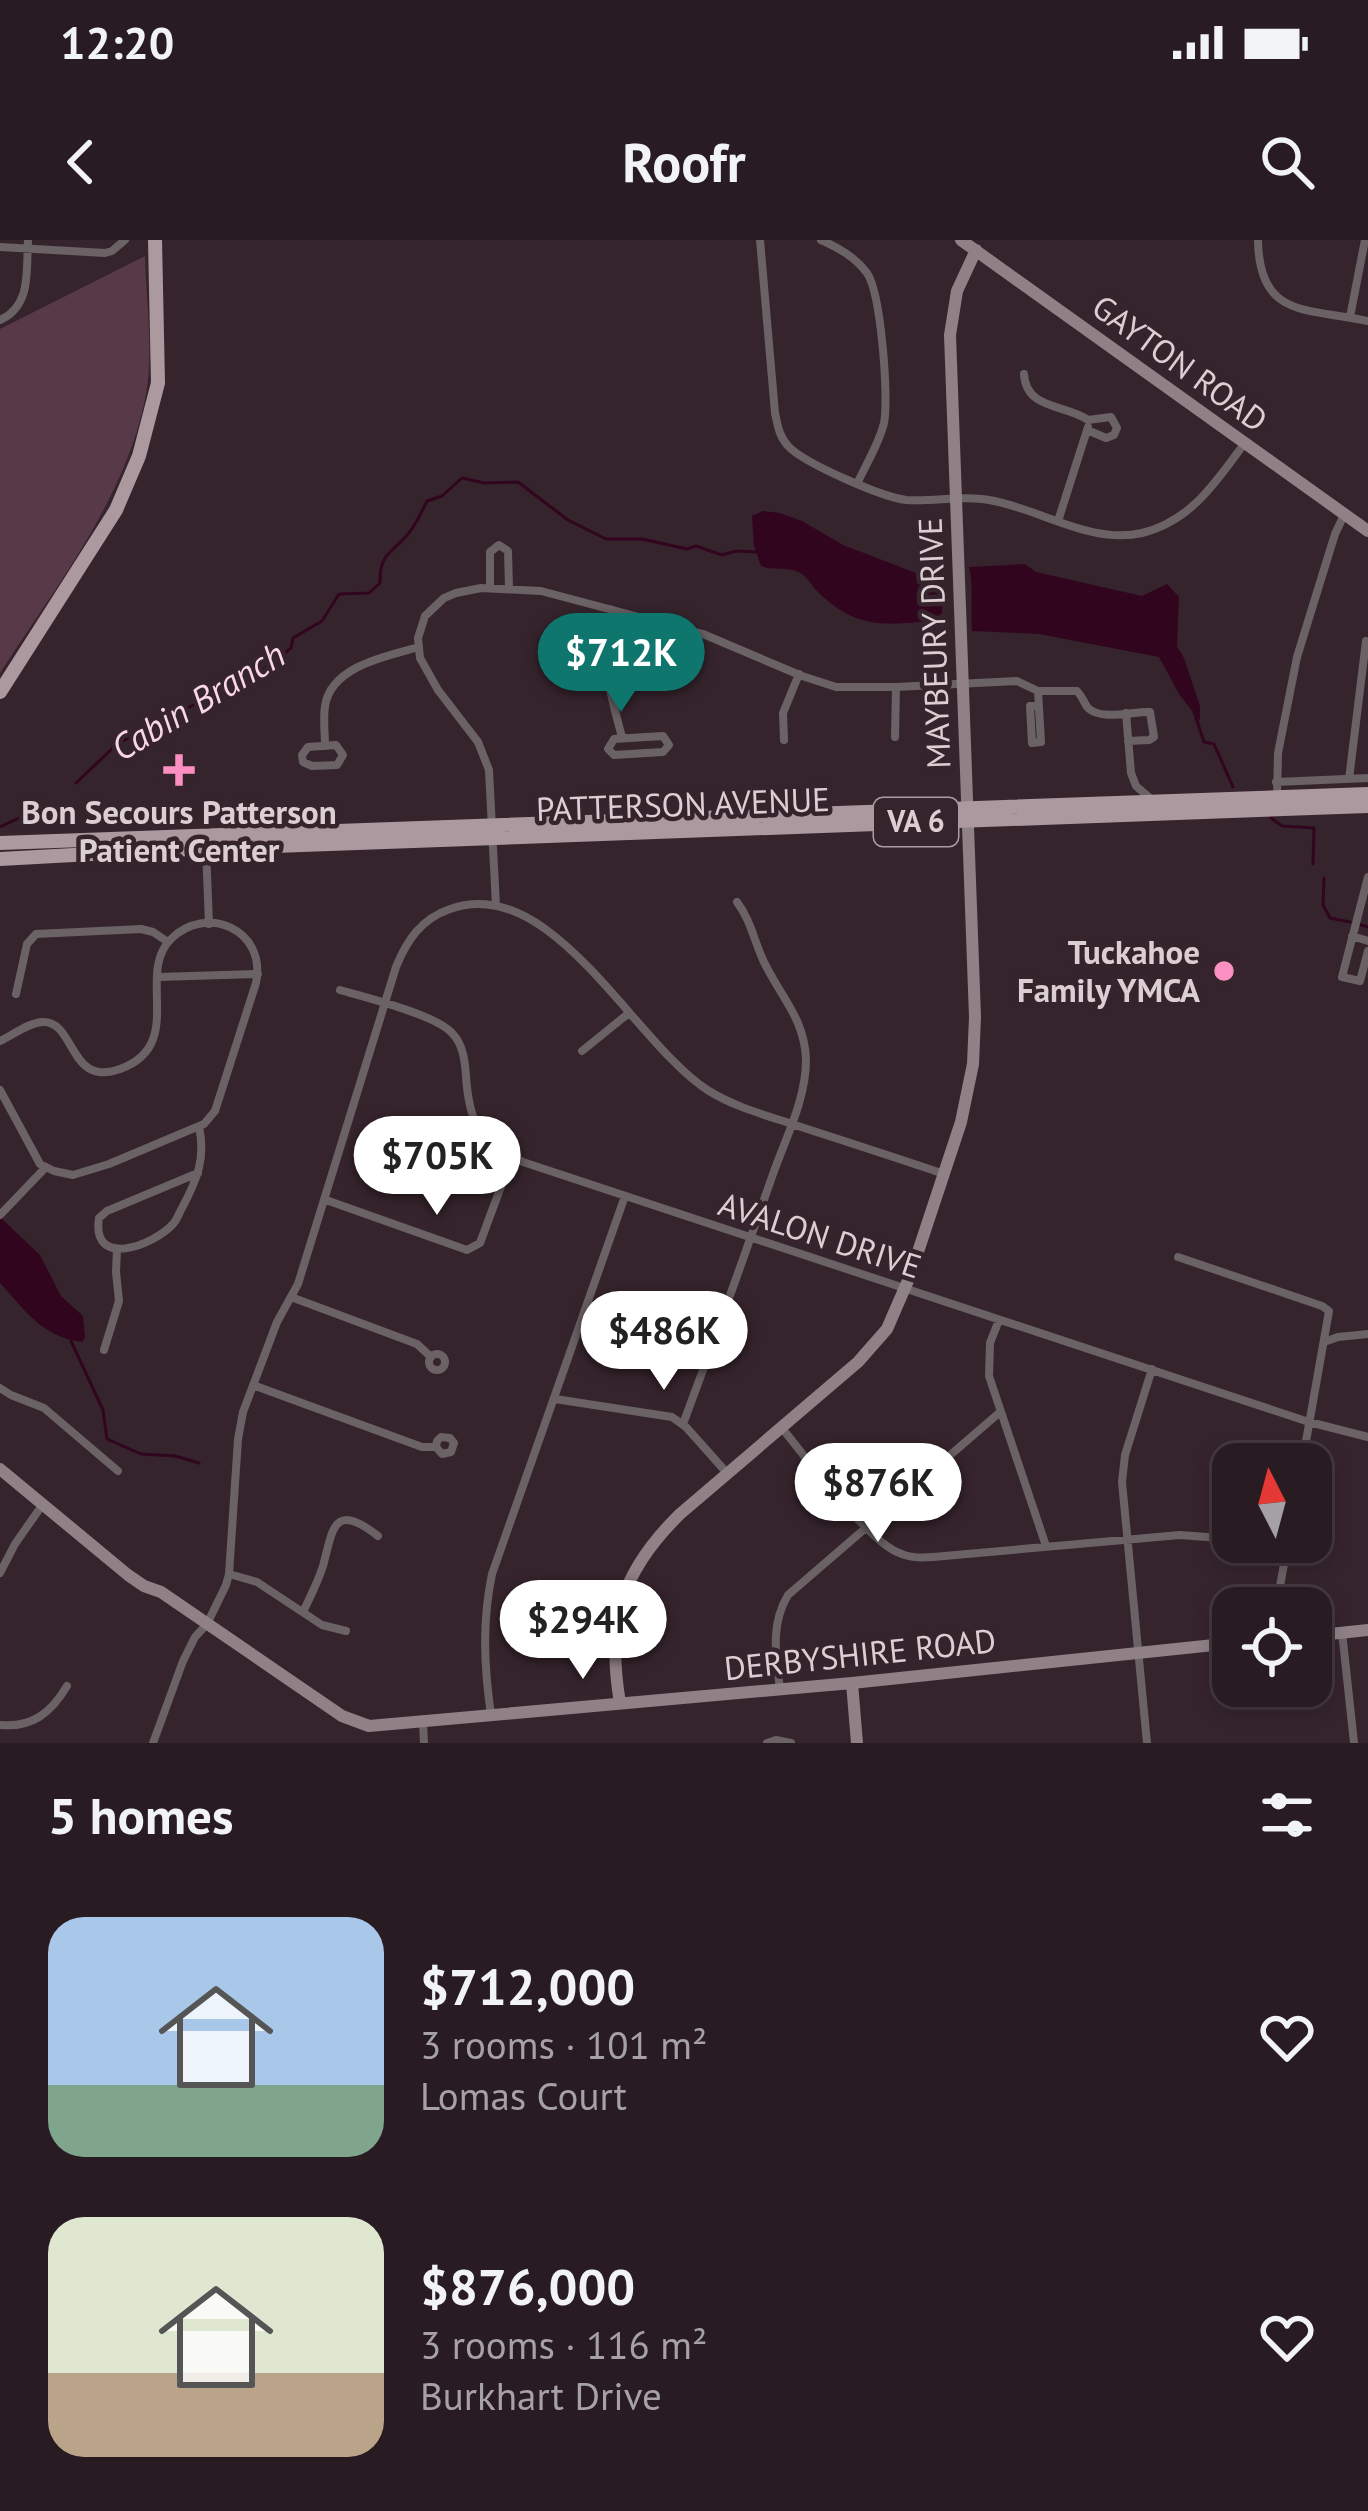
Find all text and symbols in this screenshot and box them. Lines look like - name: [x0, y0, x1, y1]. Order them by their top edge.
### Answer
- text: 12:20: [60, 13, 174, 71]
- text: Roofr: [622, 127, 746, 197]
- icon: back: [48, 129, 114, 195]
- icon: search: [1254, 129, 1320, 195]
- street label: GAYTON ROAD: [1084, 285, 1276, 441]
- street label: MAYBEURY DRIVE: [908, 517, 959, 769]
- pin: $712K: [537, 613, 705, 715]
- text: $712K: [565, 626, 677, 677]
- water label: Cabin Branch: [102, 630, 293, 771]
- marker: Bon Secours Patterson Patient Center: [163, 754, 195, 786]
- street label: PATTERSON AVENUE: [535, 777, 831, 830]
- place label: Bon Secours Patterson Patient Center: [21, 790, 337, 871]
- road number: VA 6: [874, 798, 958, 846]
- place label: Tuckahoe Family YMCA: [1017, 930, 1200, 1011]
- marker: Tuckahoe Family YMCA: [1211, 958, 1237, 984]
- pin: $705K: [353, 1116, 521, 1218]
- text: $705K: [381, 1129, 493, 1180]
- street label: AVALON DRIVE: [714, 1182, 927, 1287]
- pin: $486K: [580, 1291, 748, 1393]
- text: $486K: [608, 1304, 720, 1355]
- pin: $876K: [794, 1443, 962, 1545]
- north arrow: [1212, 1443, 1332, 1563]
- map controls: [1212, 1443, 1332, 1707]
- text: $876K: [822, 1456, 934, 1507]
- pin: $294K: [499, 1580, 667, 1682]
- button: locate: [1212, 1587, 1332, 1707]
- text: $294K: [527, 1593, 639, 1644]
- street label: DERBYSHIRE ROAD: [722, 1618, 998, 1689]
- text: 5 homes: [48, 1782, 234, 1848]
- icon: filters: [1254, 1782, 1320, 1848]
- text: $712,000: [420, 1953, 635, 2019]
- icon: home: [144, 1965, 288, 2109]
- icon: heart: [1254, 2004, 1320, 2070]
- text: 3 rooms · 101 m²: [420, 2019, 707, 2070]
- text: Lomas Court: [420, 2070, 627, 2121]
- text: $876,000: [420, 2253, 635, 2319]
- icon: home: [144, 2265, 288, 2409]
- icon: heart: [1254, 2304, 1320, 2370]
- text: 3 rooms · 116 m²: [420, 2319, 707, 2370]
- text: Burkhart Drive: [420, 2370, 662, 2421]

